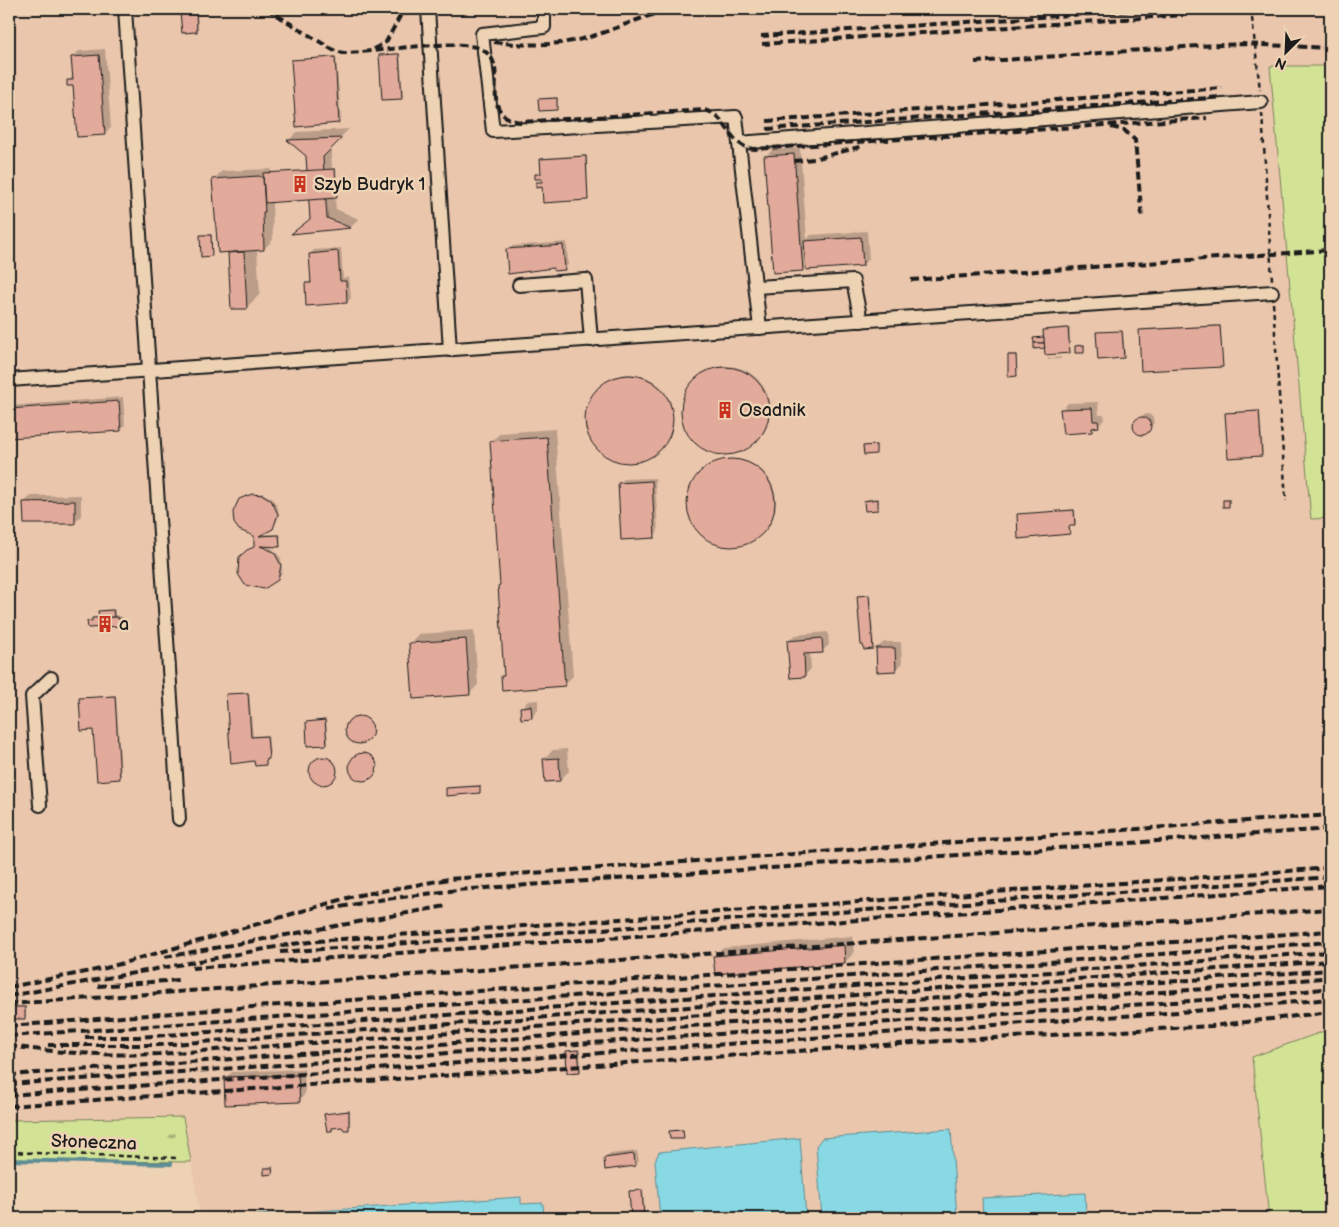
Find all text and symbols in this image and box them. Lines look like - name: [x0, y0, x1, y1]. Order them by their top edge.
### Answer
- north arrow: [1262, 28, 1312, 78]
- text: N: [1273, 54, 1289, 73]
- building icon: Szyb Budryk 1: [290, 174, 310, 194]
- place label: Szyb Budryk 1: [314, 174, 425, 195]
- building icon: Osadnik: [715, 400, 735, 420]
- place label: Osadnik: [739, 400, 805, 421]
- building icon: a: [95, 614, 115, 634]
- place label: a: [119, 614, 129, 635]
- street label: Słoneczna: [51, 1131, 137, 1154]

